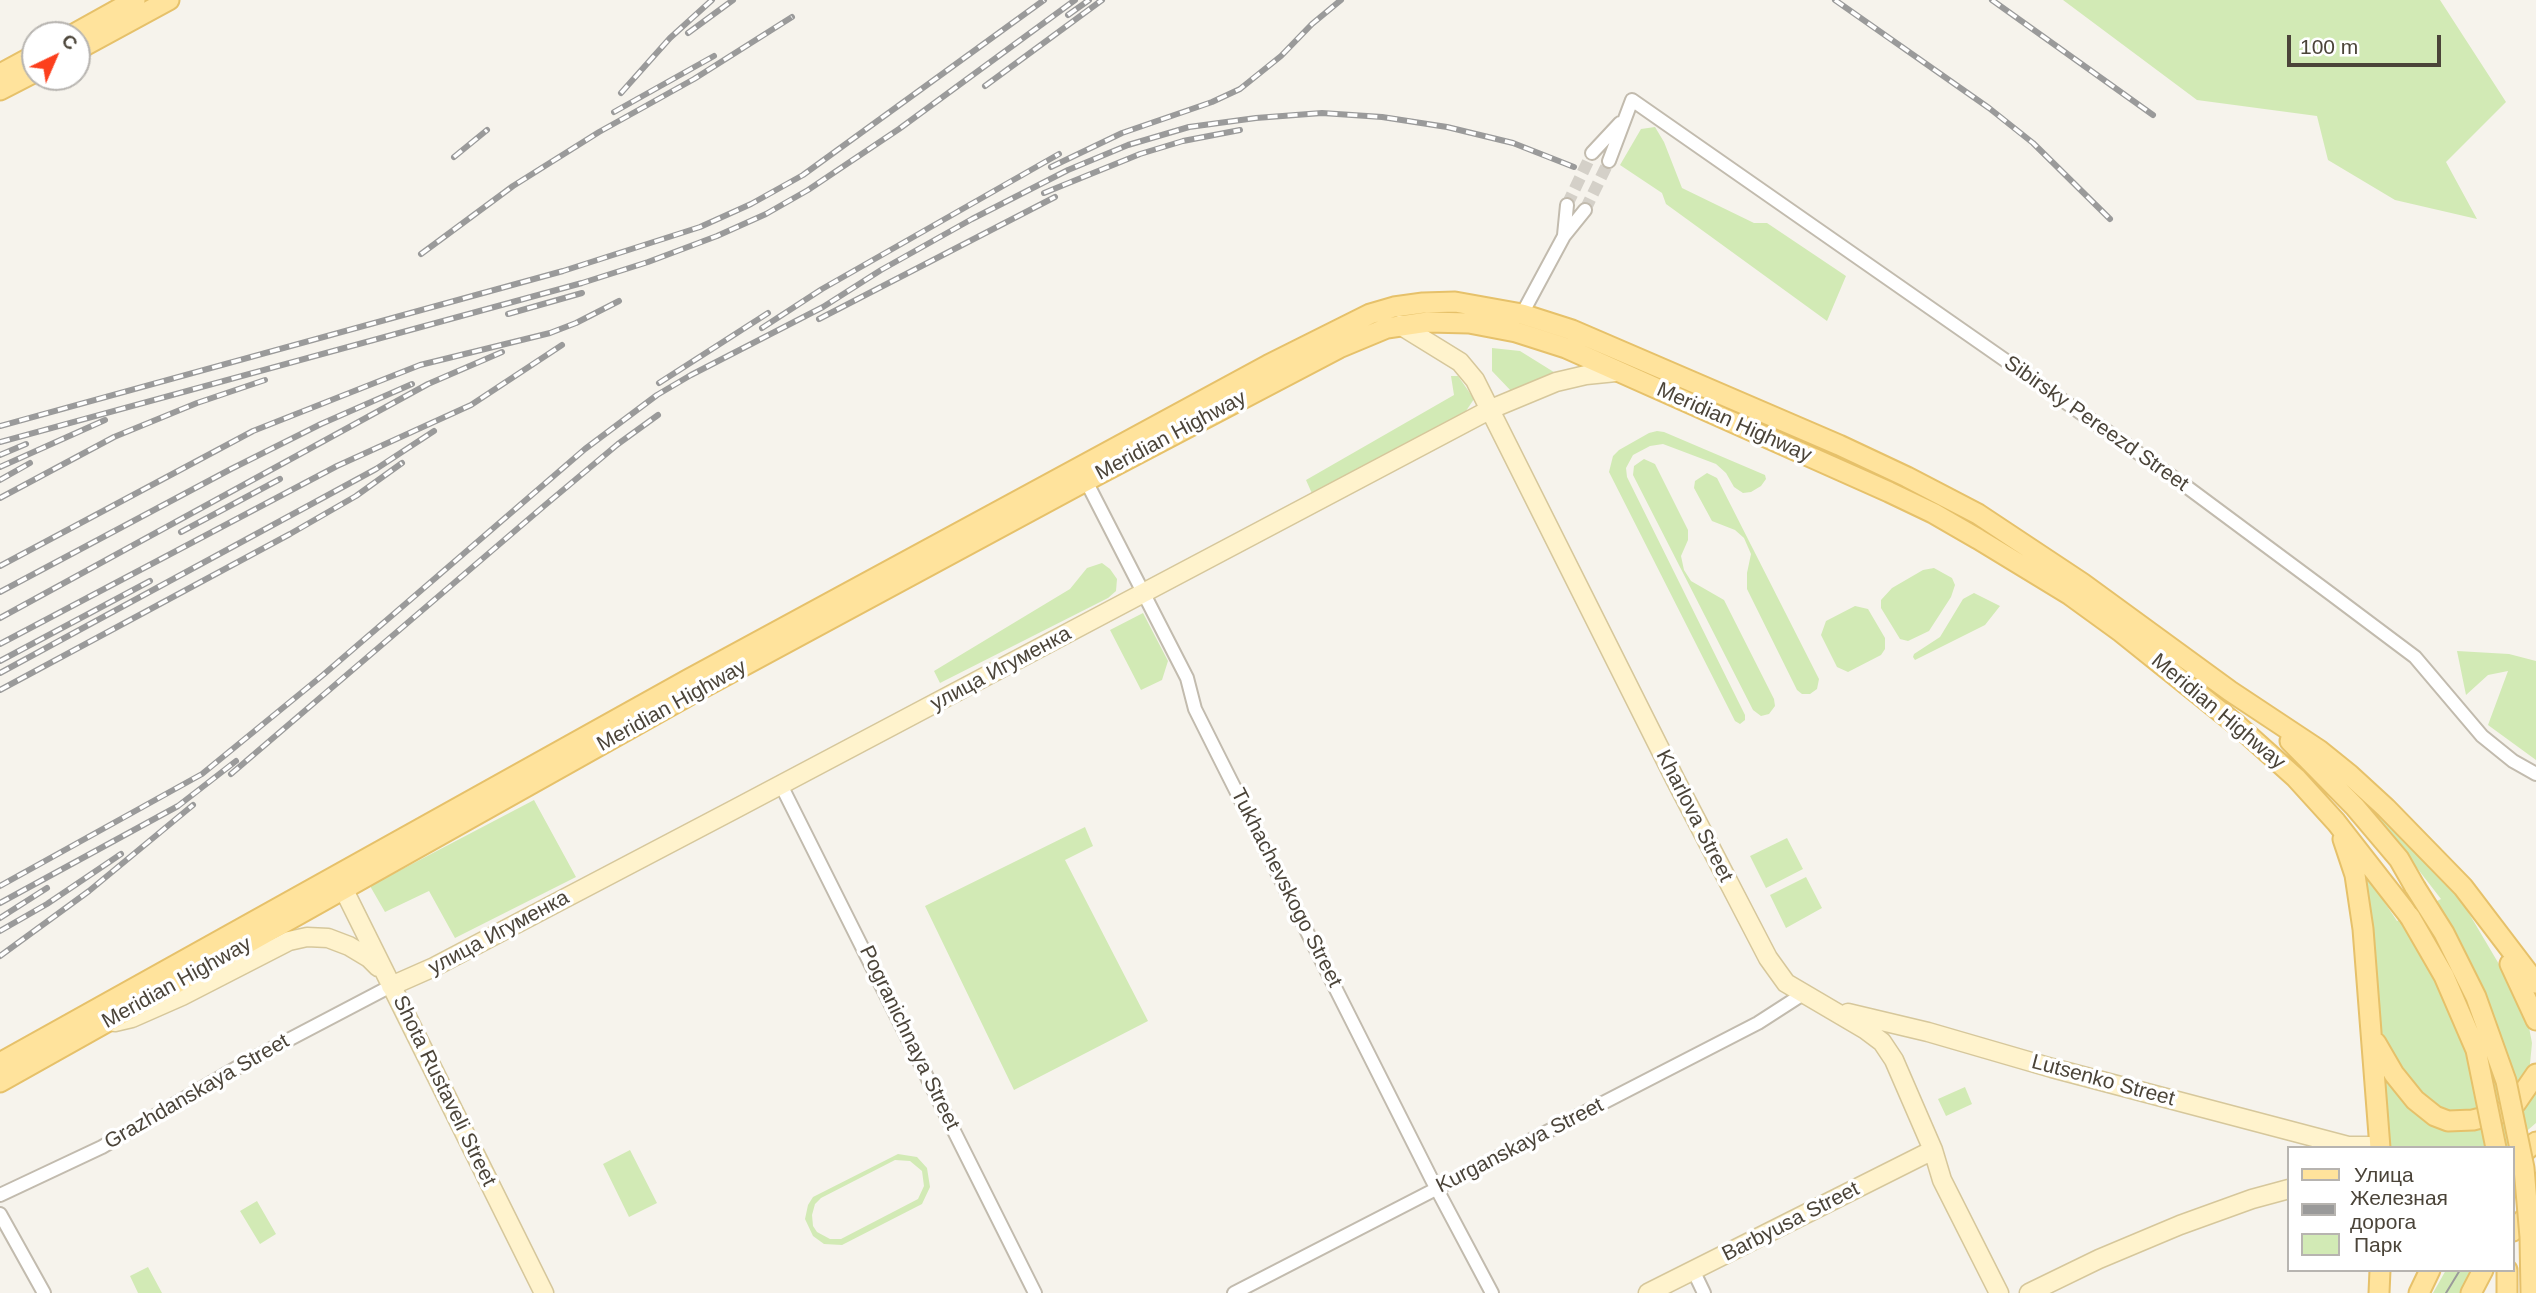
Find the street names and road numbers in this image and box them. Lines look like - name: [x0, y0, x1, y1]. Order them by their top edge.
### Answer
- street label: Sibirsky Pereezd Street: [1999, 351, 2193, 497]
- street label: Meridian Highway: [1653, 378, 1815, 468]
- street label: Meridian Highway: [1091, 386, 1251, 486]
- street label: улица Игуменка: [926, 621, 1076, 717]
- street label: Meridian Highway: [2146, 649, 2290, 775]
- street label: Meridian Highway: [593, 655, 751, 757]
- street label: Kharlova Street: [1650, 746, 1738, 886]
- street label: Tukhachevskogo Street: [1225, 784, 1347, 992]
- street label: улица Игуменка: [424, 885, 574, 981]
- street label: Meridian Highway: [98, 932, 256, 1034]
- street label: Pogranichnaya Street: [853, 942, 965, 1134]
- street label: Shota Rustaveli Street: [387, 992, 501, 1190]
- street label: Grazhdanskaya Street: [100, 1029, 294, 1155]
- street label: Lutsenko Street: [2029, 1050, 2177, 1112]
- street label: Kurganskaya Street: [1432, 1093, 1608, 1199]
- street label: Barbyusa Street: [1718, 1177, 1864, 1267]

